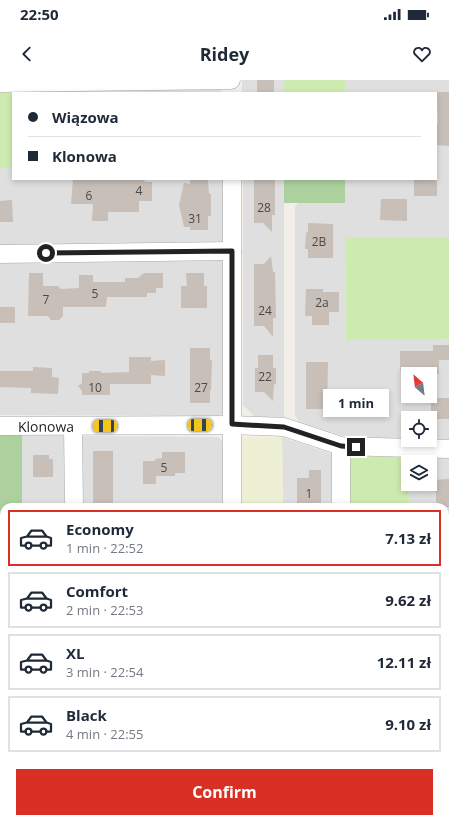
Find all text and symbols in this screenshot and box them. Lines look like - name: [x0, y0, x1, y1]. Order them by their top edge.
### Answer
- text: 22:50: [20, 4, 59, 24]
- text: Ridey: [200, 42, 249, 66]
- icon: back: [16, 43, 38, 65]
- icon: heart: [411, 43, 433, 65]
- text: Wiązowa: [52, 107, 119, 127]
- text: Klonowa: [52, 146, 117, 166]
- house number: 4: [136, 182, 143, 199]
- house number: 6: [86, 187, 93, 204]
- house number: 28: [257, 199, 271, 216]
- house number: 31: [188, 210, 202, 227]
- house number: 2B: [312, 233, 327, 250]
- route start: [37, 244, 55, 262]
- house number: 5: [92, 285, 99, 302]
- house number: 7: [43, 291, 50, 308]
- house number: 2a: [315, 294, 329, 311]
- house number: 24: [258, 302, 272, 319]
- north arrow: [401, 367, 437, 403]
- map controls: [401, 367, 437, 491]
- house number: 22: [258, 368, 272, 385]
- house number: 10: [88, 379, 102, 396]
- house number: 27: [194, 379, 208, 396]
- callout: 1 min: [323, 389, 389, 417]
- text: 1 min: [338, 394, 374, 412]
- button: locate: [401, 411, 437, 447]
- street label: Klonowa: [18, 416, 74, 435]
- car: [188, 419, 212, 431]
- car: [93, 420, 117, 432]
- route end: [347, 438, 365, 456]
- button: layers: [401, 455, 437, 491]
- house number: 5: [161, 459, 168, 476]
- house number: 1: [306, 485, 312, 502]
- text: Economy: [66, 519, 134, 539]
- icon: car: [18, 520, 54, 556]
- text: 7.13 zł: [385, 528, 431, 548]
- text: 1 min · 22:52: [66, 539, 143, 557]
- text: Comfort: [66, 581, 128, 601]
- icon: car: [18, 582, 54, 618]
- text: 9.62 zł: [385, 590, 431, 610]
- text: 2 min · 22:53: [66, 601, 143, 619]
- text: XL: [66, 643, 84, 663]
- icon: car: [18, 644, 54, 680]
- text: 12.11 zł: [377, 652, 431, 672]
- text: 3 min · 22:54: [66, 663, 143, 681]
- text: Black: [66, 705, 107, 725]
- icon: car: [18, 706, 54, 742]
- text: 9.10 zł: [385, 714, 431, 734]
- text: 4 min · 22:55: [66, 725, 143, 743]
- button: Confirm: [16, 769, 433, 815]

